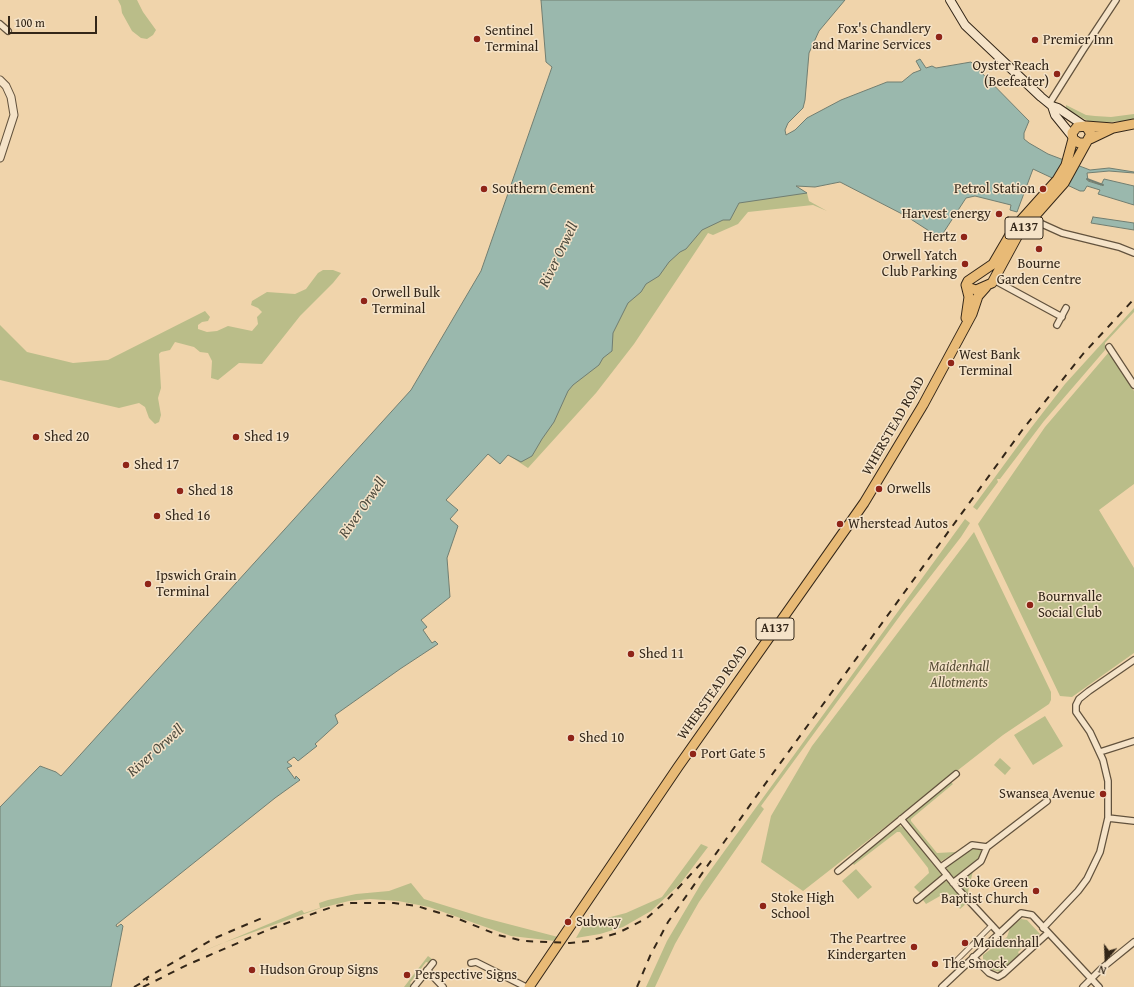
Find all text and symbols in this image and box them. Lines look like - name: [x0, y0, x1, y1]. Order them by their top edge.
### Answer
- scale bar: [10, 8, 99, 34]
- text: 100 m: [15, 14, 45, 31]
- place label: Fox's Chandlery and Marine Services: [812, 21, 931, 54]
- place label: Sentinel Terminal: [485, 23, 538, 56]
- marker: Fox's Chandlery and Marine Services: [934, 32, 944, 42]
- place label: Premier Inn: [1043, 32, 1113, 48]
- marker: Sentinel Terminal: [472, 34, 482, 44]
- marker: Premier Inn: [1030, 35, 1040, 45]
- place label: Oyster Reach (Beefeater): [972, 58, 1049, 90]
- marker: Oyster Reach (Beefeater): [1052, 69, 1062, 79]
- place label: Southern Cement: [492, 181, 595, 197]
- place label: Petrol Station: [954, 181, 1035, 197]
- marker: Southern Cement: [479, 184, 489, 194]
- marker: Petrol Station: [1038, 184, 1048, 194]
- place label: Harvest energy: [902, 206, 991, 222]
- marker: Harvest energy: [994, 209, 1004, 219]
- road number: A137: [1005, 217, 1043, 239]
- water label: River Orwell: [536, 219, 582, 291]
- place label: Hertz: [923, 229, 956, 245]
- marker: Hertz: [959, 232, 969, 242]
- marker: Bourne Garden Centre: [1034, 244, 1044, 254]
- place label: Orwell Yatch Club Parking: [882, 248, 957, 280]
- place label: Bourne Garden Centre: [997, 256, 1081, 288]
- marker: Orwell Yatch Club Parking: [960, 259, 970, 269]
- place label: Orwell Bulk Terminal: [372, 285, 440, 318]
- marker: Orwell Bulk Terminal: [359, 296, 369, 306]
- place label: West Bank Terminal: [959, 347, 1020, 380]
- marker: West Bank Terminal: [946, 358, 956, 368]
- street label: WHERSTEAD ROAD: [859, 374, 929, 478]
- place label: Shed 20: [44, 429, 89, 445]
- place label: Shed 19: [244, 429, 289, 445]
- marker: Shed 20: [31, 432, 41, 442]
- marker: Shed 19: [231, 432, 241, 442]
- place label: Shed 17: [134, 457, 179, 473]
- marker: Shed 17: [121, 460, 131, 470]
- water label: River Orwell: [335, 474, 391, 542]
- place label: Orwells: [887, 481, 931, 497]
- place label: Shed 18: [188, 483, 233, 499]
- marker: Orwells: [874, 484, 884, 494]
- marker: Shed 18: [175, 486, 185, 496]
- place label: Shed 16: [165, 508, 210, 524]
- marker: Shed 16: [152, 511, 162, 521]
- place label: Wherstead Autos: [848, 516, 948, 532]
- marker: Wherstead Autos: [835, 519, 845, 529]
- place label: Ipswich Grain Terminal: [156, 568, 237, 600]
- marker: Ipswich Grain Terminal: [143, 579, 153, 589]
- place label: Bournvalle Social Club: [1038, 589, 1102, 622]
- marker: Bournvalle Social Club: [1025, 600, 1035, 610]
- road number: A137: [756, 618, 794, 640]
- street label: WHERSTEAD ROAD: [674, 643, 752, 743]
- place label: Shed 11: [639, 646, 684, 662]
- marker: Shed 11: [626, 649, 636, 659]
- park label: Maidenhall Allotments: [929, 659, 989, 692]
- water label: River Orwell: [124, 721, 188, 781]
- place label: Shed 10: [579, 730, 624, 746]
- marker: Shed 10: [566, 733, 576, 743]
- place label: Port Gate 5: [701, 746, 766, 762]
- marker: Port Gate 5: [688, 749, 698, 759]
- place label: Swansea Avenue: [999, 786, 1095, 802]
- marker: Swansea Avenue: [1098, 789, 1108, 799]
- place label: Stoke Green Baptist Church: [941, 875, 1028, 908]
- marker: Stoke Green Baptist Church: [1031, 886, 1041, 896]
- place label: Stoke High School: [771, 890, 834, 922]
- marker: Stoke High School: [758, 901, 768, 911]
- place label: Subway: [576, 914, 621, 930]
- marker: Subway: [563, 917, 573, 927]
- place label: The Peartree Kindergarten: [827, 931, 906, 964]
- place label: Maidenhall: [973, 935, 1039, 951]
- marker: Maidenhall: [960, 938, 970, 948]
- north arrow: [1086, 939, 1126, 979]
- marker: The Peartree Kindergarten: [909, 942, 919, 952]
- place label: The Smock: [943, 956, 1007, 972]
- marker: The Smock: [930, 959, 940, 969]
- place label: Hudson Group Signs: [260, 962, 378, 978]
- text: N: [1096, 962, 1108, 979]
- marker: Hudson Group Signs: [247, 965, 257, 975]
- place label: Perspective Signs: [415, 967, 517, 983]
- marker: Perspective Signs: [402, 970, 412, 980]

